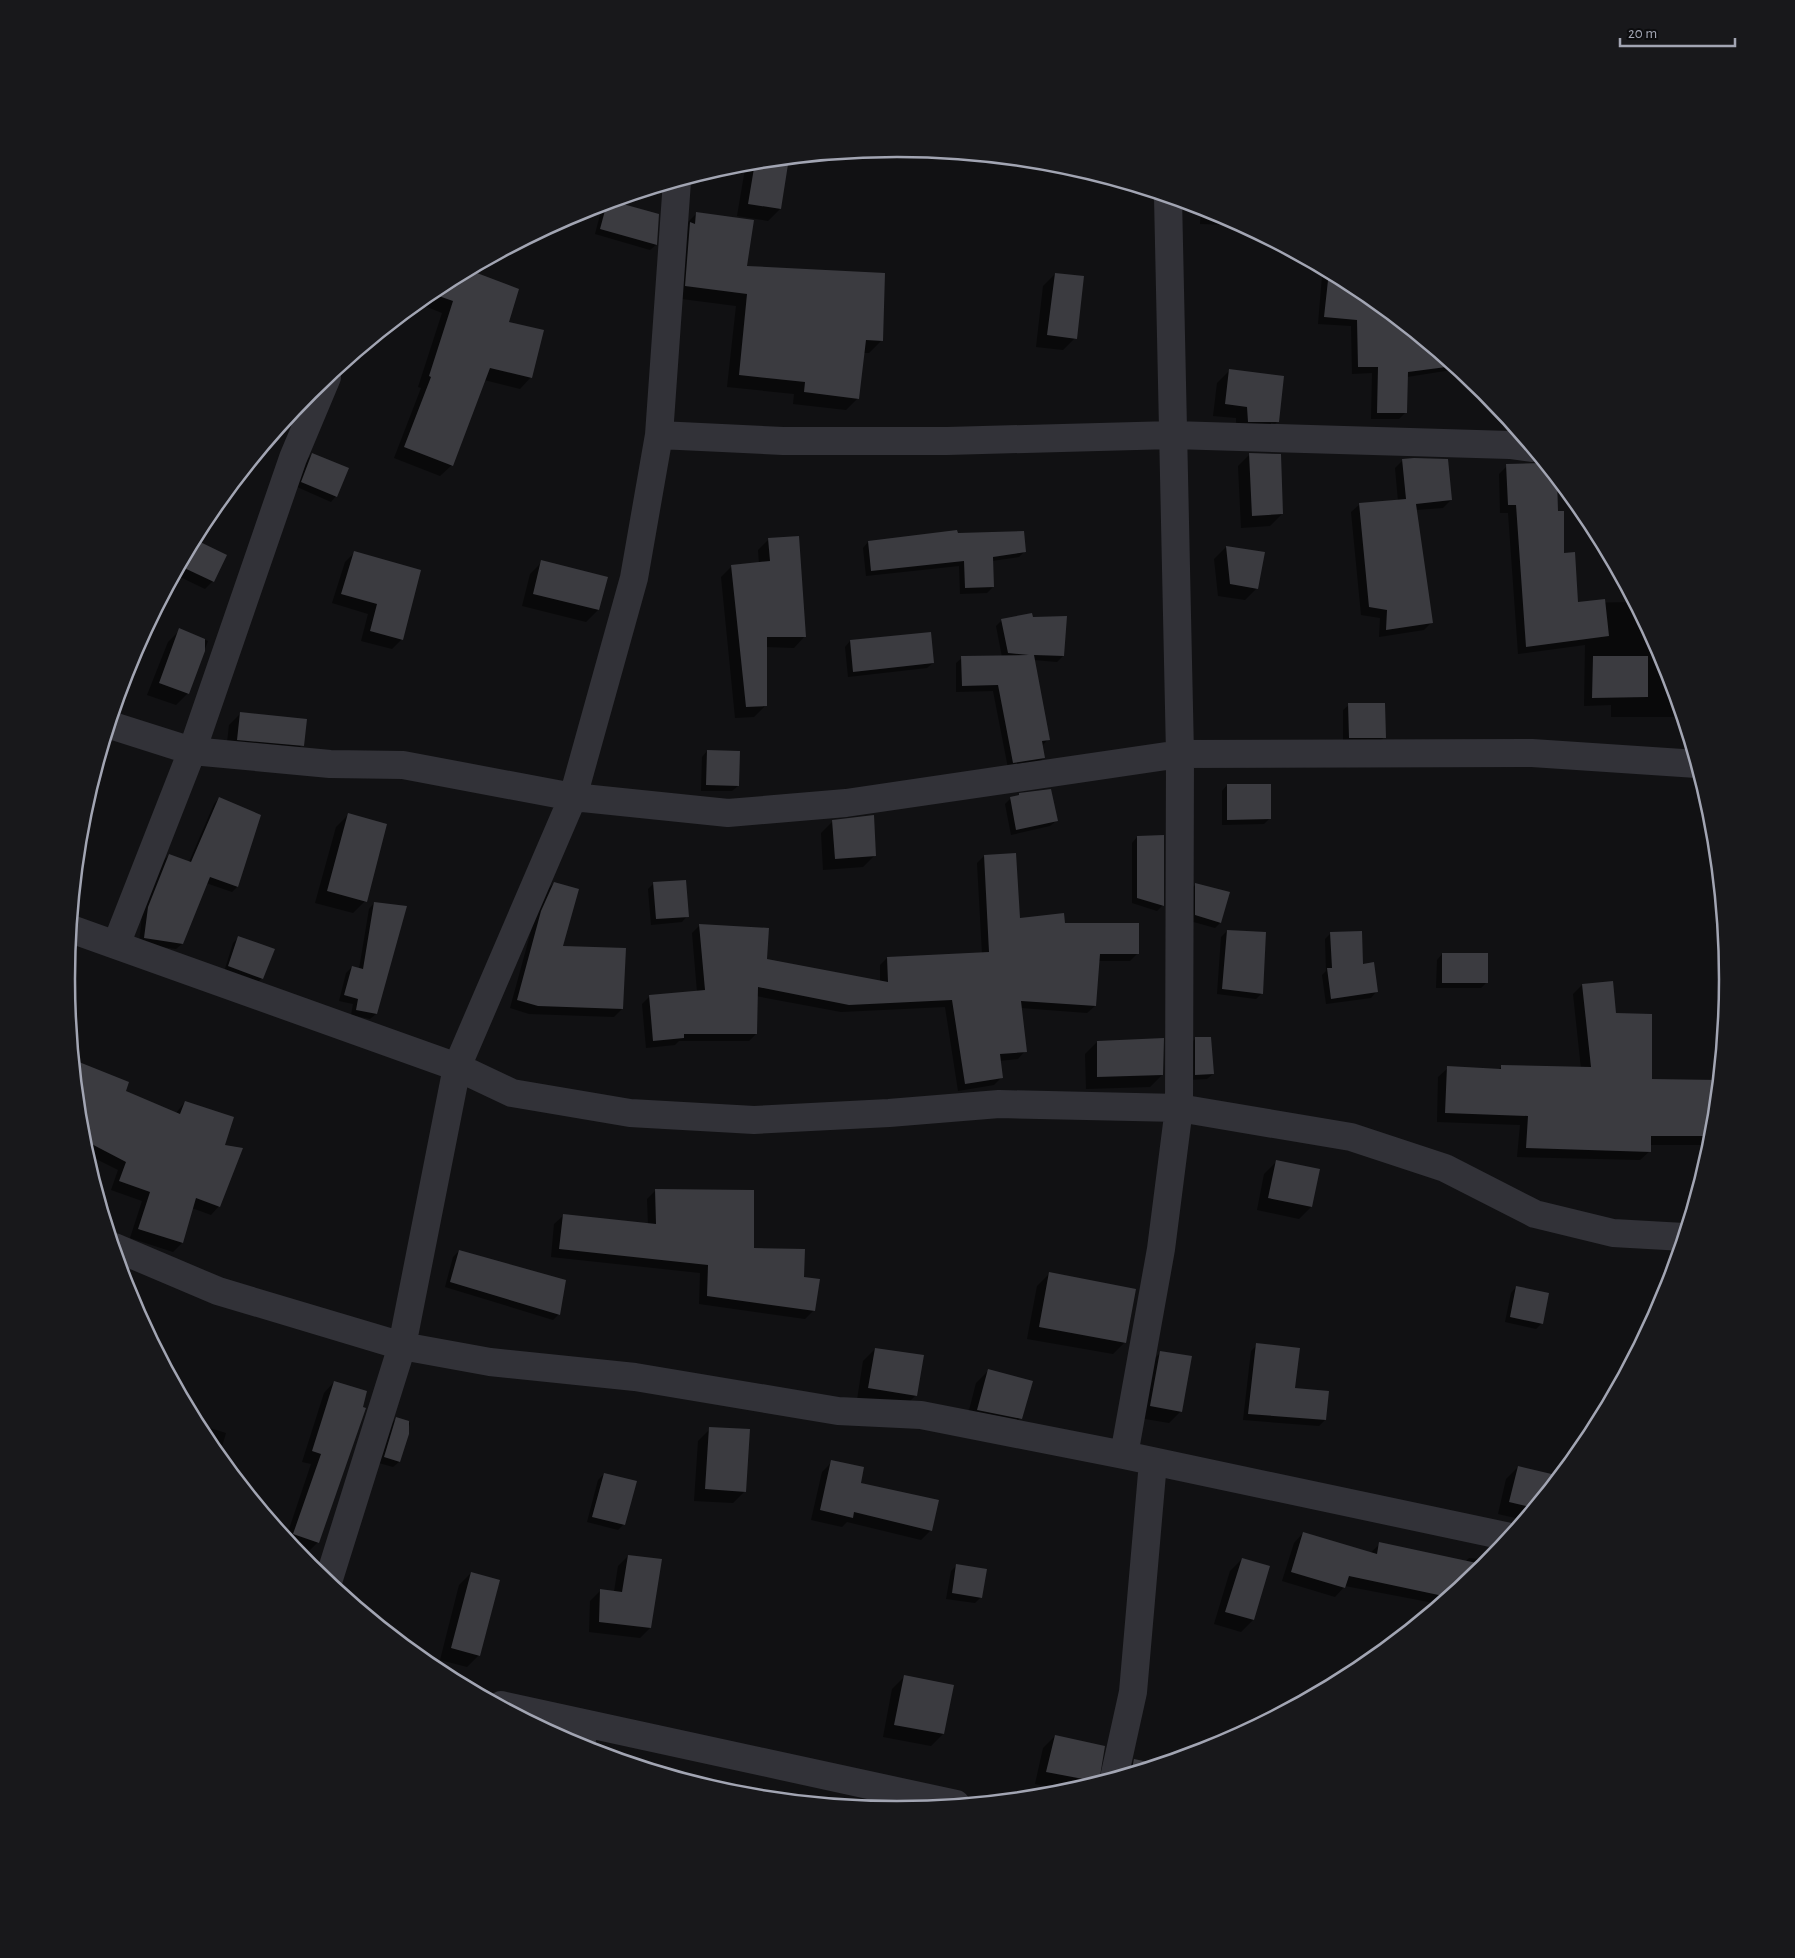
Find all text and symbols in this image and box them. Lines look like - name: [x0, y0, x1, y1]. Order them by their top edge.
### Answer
- scale bar: [1620, 15, 1735, 47]
- text: 20 m: [1628, 26, 1657, 41]

